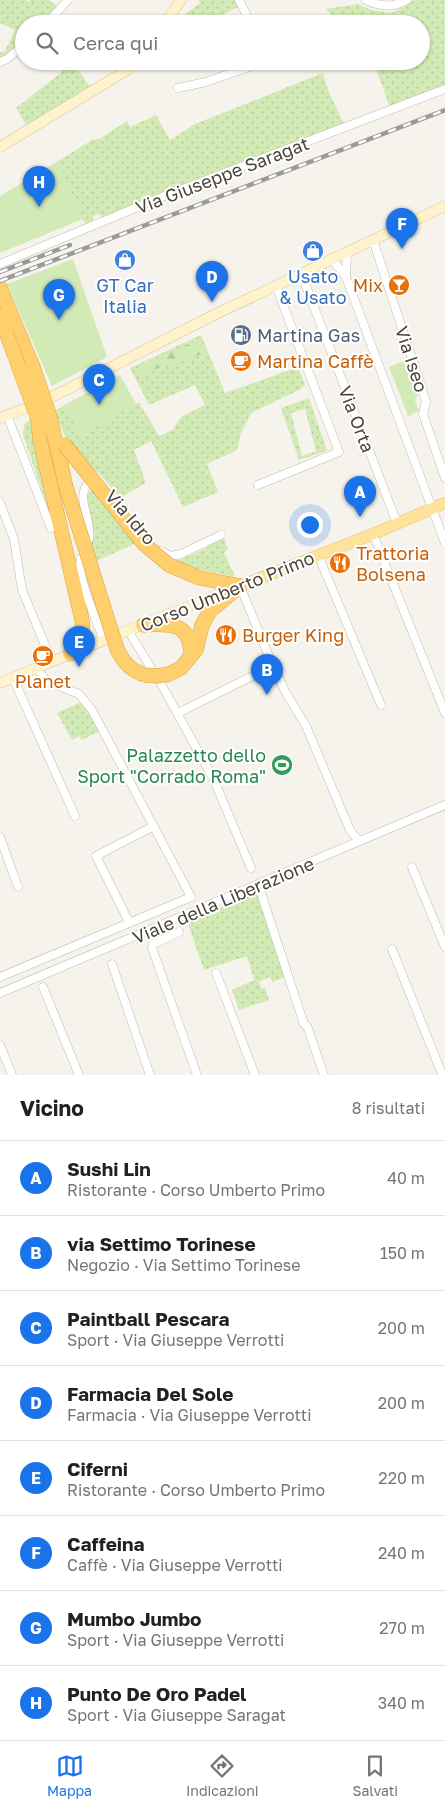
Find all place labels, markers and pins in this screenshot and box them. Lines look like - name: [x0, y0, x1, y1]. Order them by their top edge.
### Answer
- pin: H: [23, 166, 55, 207]
- pin: F: [386, 208, 418, 249]
- shop icon: Usato & Usato: [301, 239, 325, 263]
- shop icon: GT Car Italia: [113, 248, 137, 272]
- pin: D: [196, 261, 228, 302]
- place label: Usato & Usato: [279, 265, 347, 308]
- bar icon: Mix: [387, 273, 411, 297]
- place label: GT Car Italia: [96, 274, 154, 317]
- place label: Mix: [353, 274, 383, 296]
- pin: G: [43, 279, 75, 320]
- fuel station icon: Martina Gas: [229, 323, 253, 347]
- place label: Martina Gas: [257, 324, 360, 346]
- cafe icon: Martina Caffè: [229, 349, 253, 373]
- place label: Martina Caffè: [257, 350, 374, 372]
- pin: C: [83, 364, 115, 405]
- pin: A: [344, 476, 376, 517]
- place label: Trattoria Bolsena: [356, 542, 429, 585]
- restaurant icon: Trattoria Bolsena: [328, 551, 352, 575]
- restaurant icon: Burger King: [214, 623, 238, 647]
- place label: Burger King: [242, 624, 344, 646]
- pin: E: [63, 626, 95, 667]
- cafe icon: Planet: [31, 644, 55, 668]
- pin: B: [251, 654, 283, 695]
- place label: Planet: [15, 670, 71, 692]
- place label: Palazzetto dello Sport "Corrado Roma": [77, 744, 266, 787]
- sports icon: Palazzetto dello Sport "Corrado Roma": [270, 753, 294, 777]

